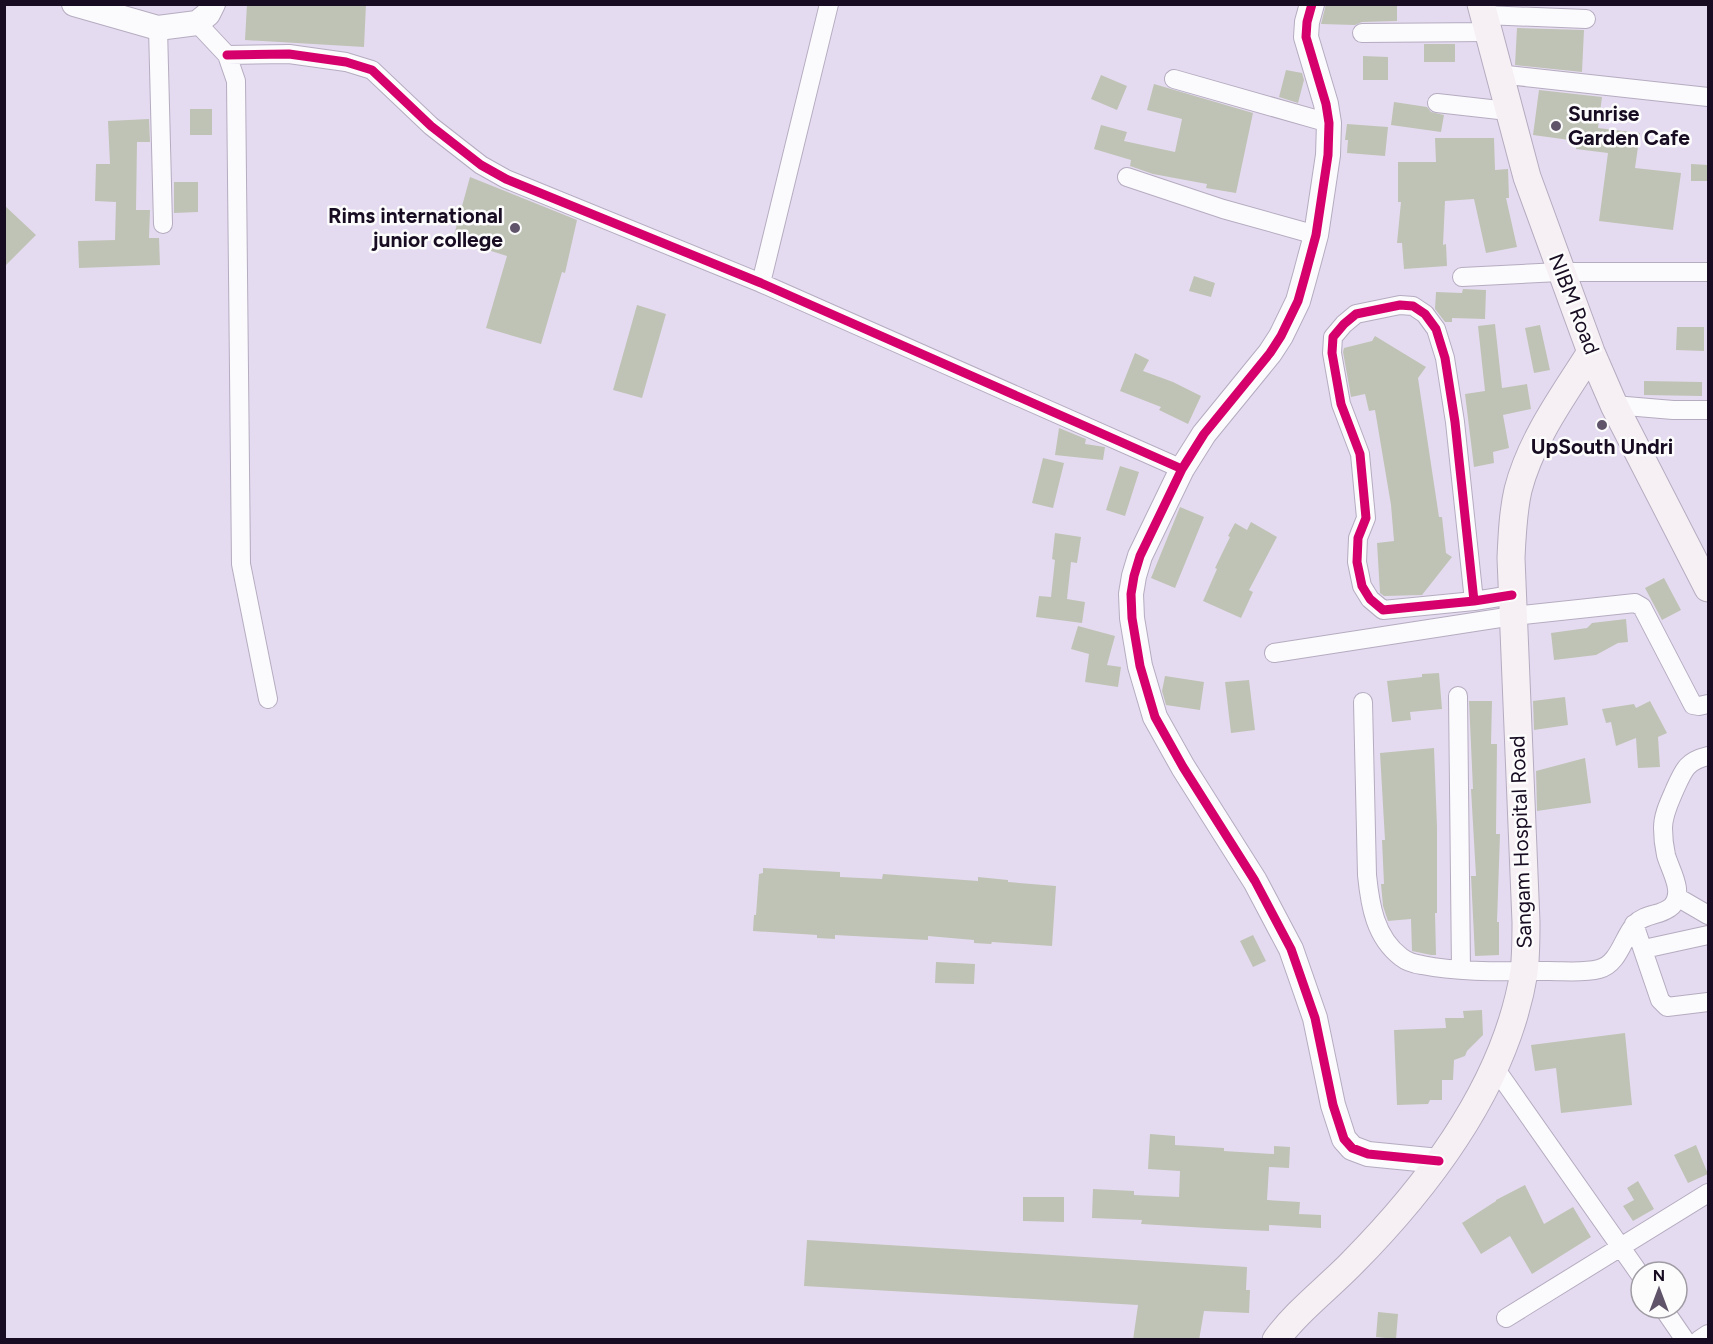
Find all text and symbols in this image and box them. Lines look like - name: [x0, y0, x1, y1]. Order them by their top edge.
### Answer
- place label: Sunrise Garden Cafe: [1568, 101, 1690, 150]
- marker: Sunrise Garden Cafe: [1549, 119, 1563, 133]
- place label: Rims international junior college: [328, 203, 503, 252]
- marker: Rims international junior college: [508, 221, 522, 235]
- street label: NIBM Road: [1544, 250, 1605, 358]
- marker: UpSouth Undri: [1595, 418, 1609, 432]
- place label: UpSouth Undri: [1531, 434, 1673, 459]
- street label: Sangam Hospital Road: [1504, 735, 1537, 949]
- north arrow: [1629, 1260, 1689, 1320]
- text: N: [1653, 1266, 1665, 1285]

